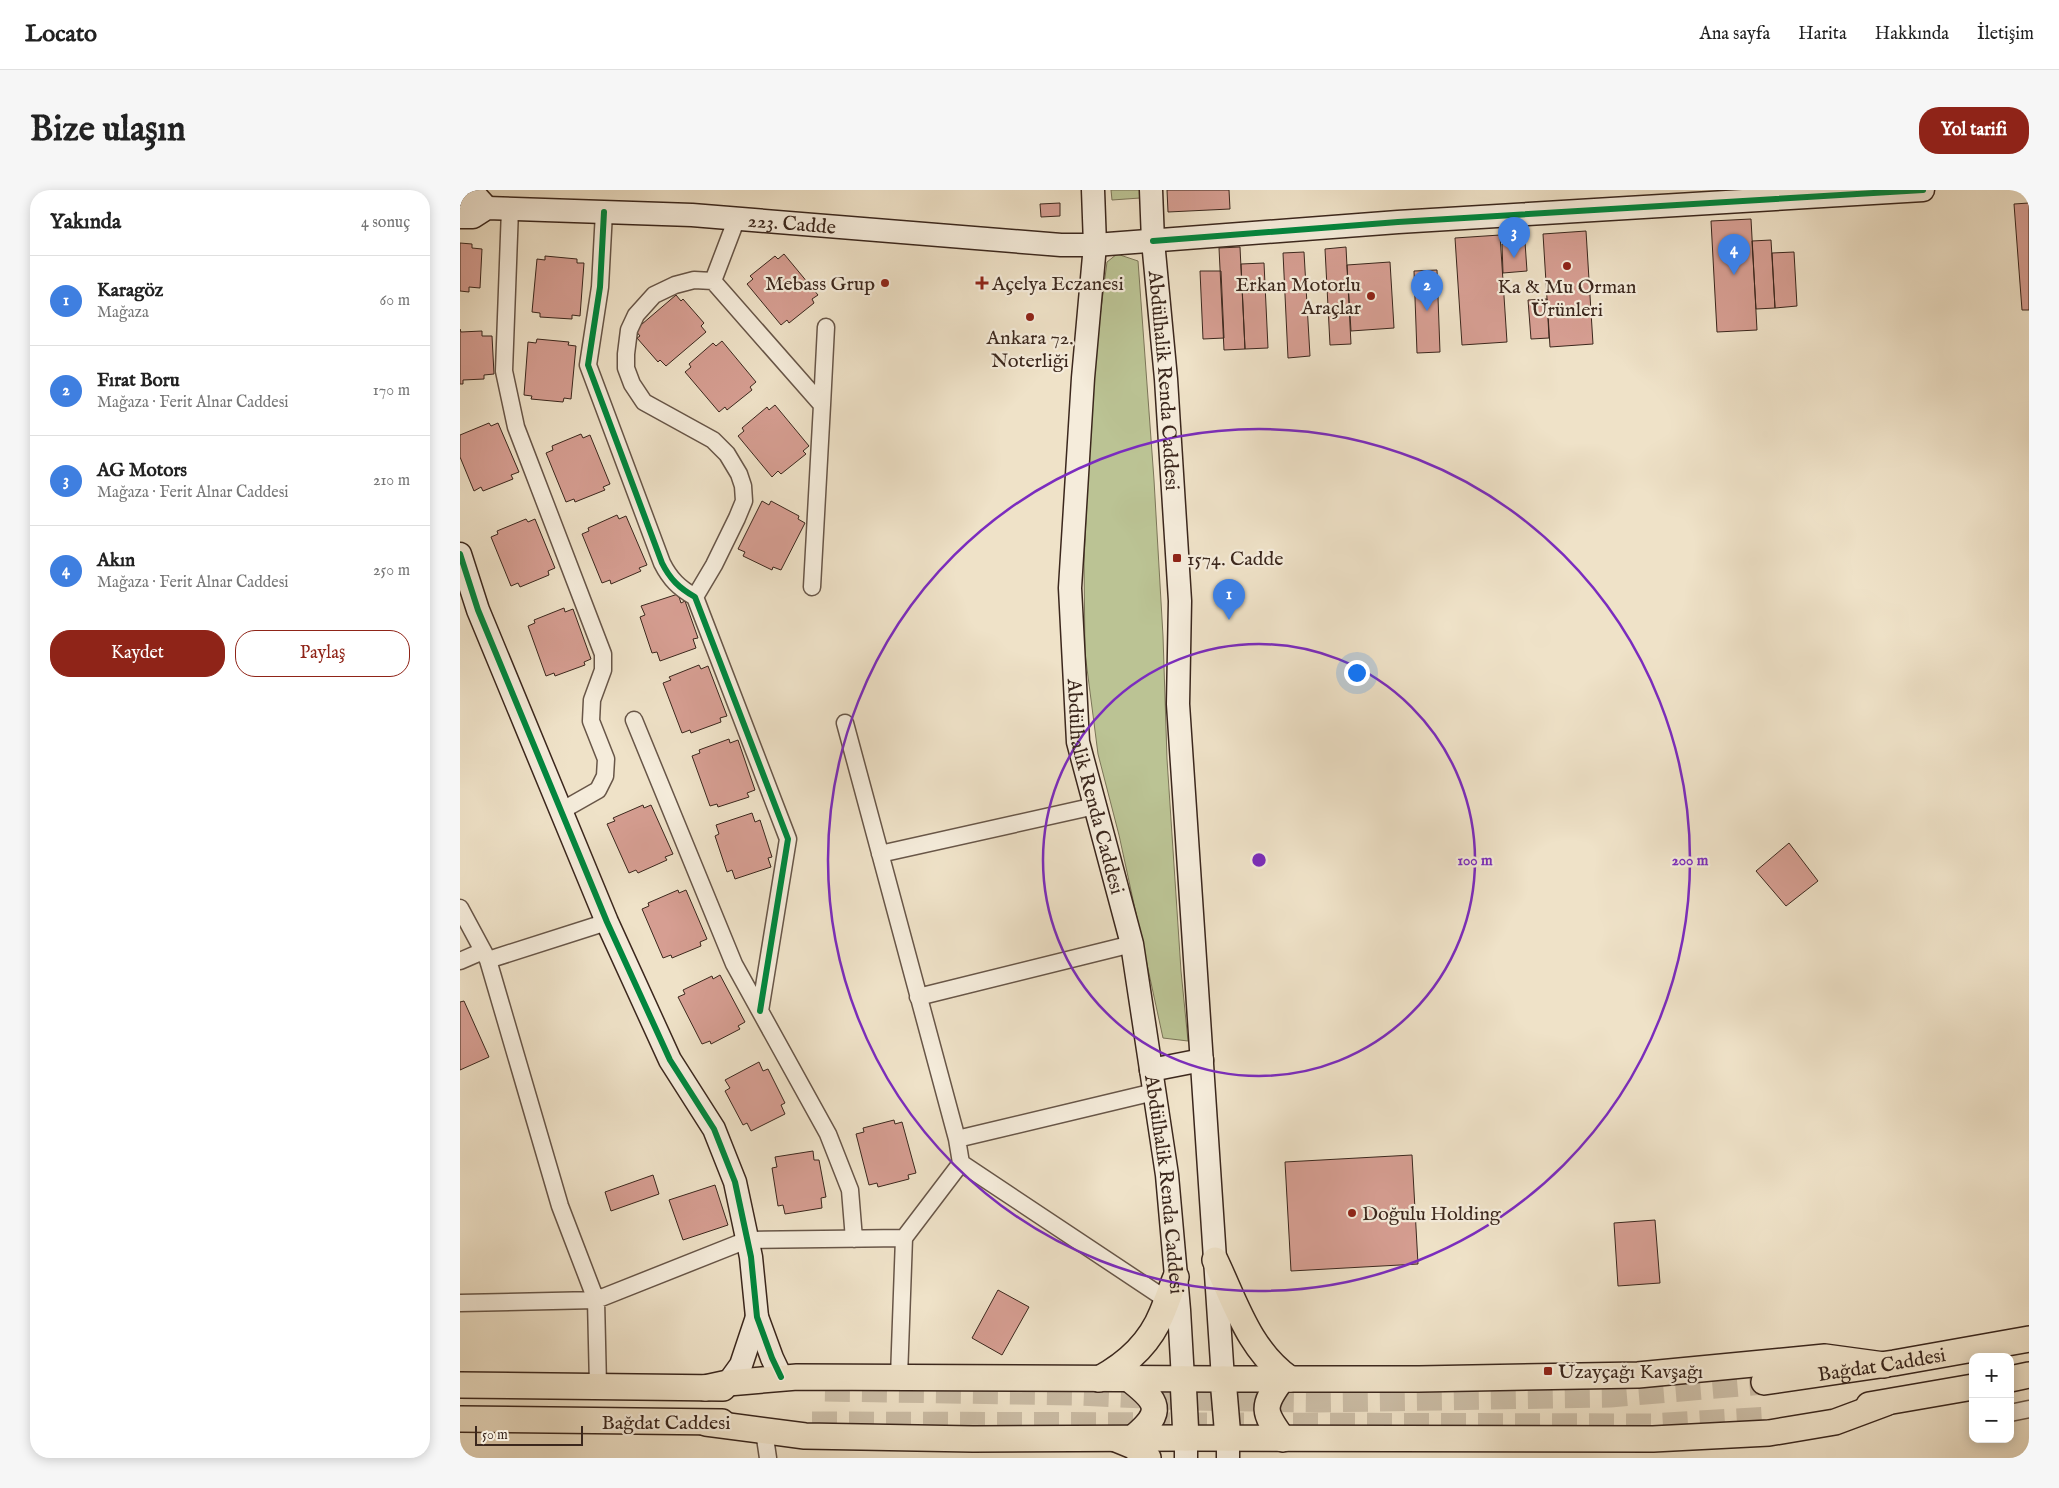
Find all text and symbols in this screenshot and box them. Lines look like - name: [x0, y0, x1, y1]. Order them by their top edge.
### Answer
- text: Locato: [25, 19, 97, 50]
- text: Ana sayfa: [1700, 23, 1770, 46]
- text: Harita: [1798, 23, 1847, 46]
- text: Hakkında: [1875, 23, 1949, 46]
- text: İletişim: [1977, 23, 2034, 46]
- button: Yol tarifi: [1919, 107, 2029, 154]
- text: Bize ulaşın: [30, 108, 186, 153]
- text: Yakında: [50, 209, 121, 236]
- street label: 223. Cadde: [747, 209, 837, 241]
- text: 4 sonuç: [361, 213, 410, 233]
- pin: 3: [1498, 217, 1530, 258]
- pin: 4: [1718, 234, 1750, 275]
- marker: Ka & Mu Orman Ürünleri: [1561, 260, 1573, 272]
- street label: Abdülhalik Renda Caddesi: [1142, 269, 1184, 491]
- pin: 2: [1411, 270, 1443, 311]
- place label: Mebass Grup: [765, 272, 875, 297]
- place label: Açelya Eczanesi: [991, 272, 1124, 297]
- place label: Erkan Motorlu Araçlar: [1236, 273, 1362, 321]
- place label: Ka & Mu Orman Ürünleri: [1498, 275, 1637, 323]
- marker: Mebass Grup: [879, 277, 891, 289]
- marker: Açelya Eczanesi: [976, 277, 988, 289]
- text: Karagöz: [97, 279, 163, 303]
- marker: Erkan Motorlu Araçlar: [1365, 290, 1377, 302]
- text: 1: [63, 291, 69, 311]
- text: 60 m: [380, 291, 410, 311]
- text: Mağaza: [97, 303, 149, 323]
- marker: Ankara 72. Noterliği: [1024, 311, 1036, 323]
- place label: Ankara 72. Noterliği: [986, 326, 1073, 374]
- text: Fırat Boru: [97, 369, 180, 393]
- text: 2: [62, 381, 70, 401]
- text: 170 m: [373, 381, 410, 401]
- text: Mağaza · Ferit Alnar Caddesi: [97, 393, 289, 413]
- text: AG Motors: [97, 459, 187, 483]
- text: 3: [63, 471, 69, 491]
- text: 210 m: [373, 471, 410, 491]
- text: Mağaza · Ferit Alnar Caddesi: [97, 483, 289, 503]
- place label: 1574. Cadde: [1187, 547, 1283, 572]
- text: Akın: [97, 549, 135, 573]
- marker: 1574. Cadde: [1171, 552, 1183, 564]
- text: 4: [62, 561, 70, 581]
- text: 250 m: [373, 561, 410, 581]
- text: Mağaza · Ferit Alnar Caddesi: [97, 573, 289, 593]
- pin: 1: [1213, 579, 1245, 620]
- button: Kaydet: [50, 630, 225, 677]
- button: Paylaş: [235, 630, 410, 677]
- your location: [1344, 660, 1370, 686]
- street label: Abdülhalik Renda Caddesi: [1061, 677, 1129, 897]
- centre of rings: [1250, 851, 1268, 869]
- text: 100 m: [1457, 851, 1493, 870]
- text: 200 m: [1672, 851, 1709, 870]
- street label: Abdülhalik Renda Caddesi: [1138, 1072, 1189, 1295]
- place label: Doğulu Holding: [1362, 1202, 1502, 1227]
- marker: Doğulu Holding: [1346, 1207, 1358, 1219]
- street label: Bağdat Caddesi: [1816, 1343, 1948, 1388]
- map controls: [1969, 1353, 2014, 1443]
- button: +: [1969, 1353, 2014, 1398]
- place label: Uzayçağı Kavşağı: [1558, 1360, 1703, 1385]
- marker: Uzayçağı Kavşağı: [1542, 1365, 1554, 1377]
- button: −: [1969, 1398, 2014, 1443]
- street label: Bağdat Caddesi: [601, 1411, 731, 1436]
- scale bar: [475, 1423, 582, 1446]
- text: 50 m: [482, 1426, 508, 1444]

